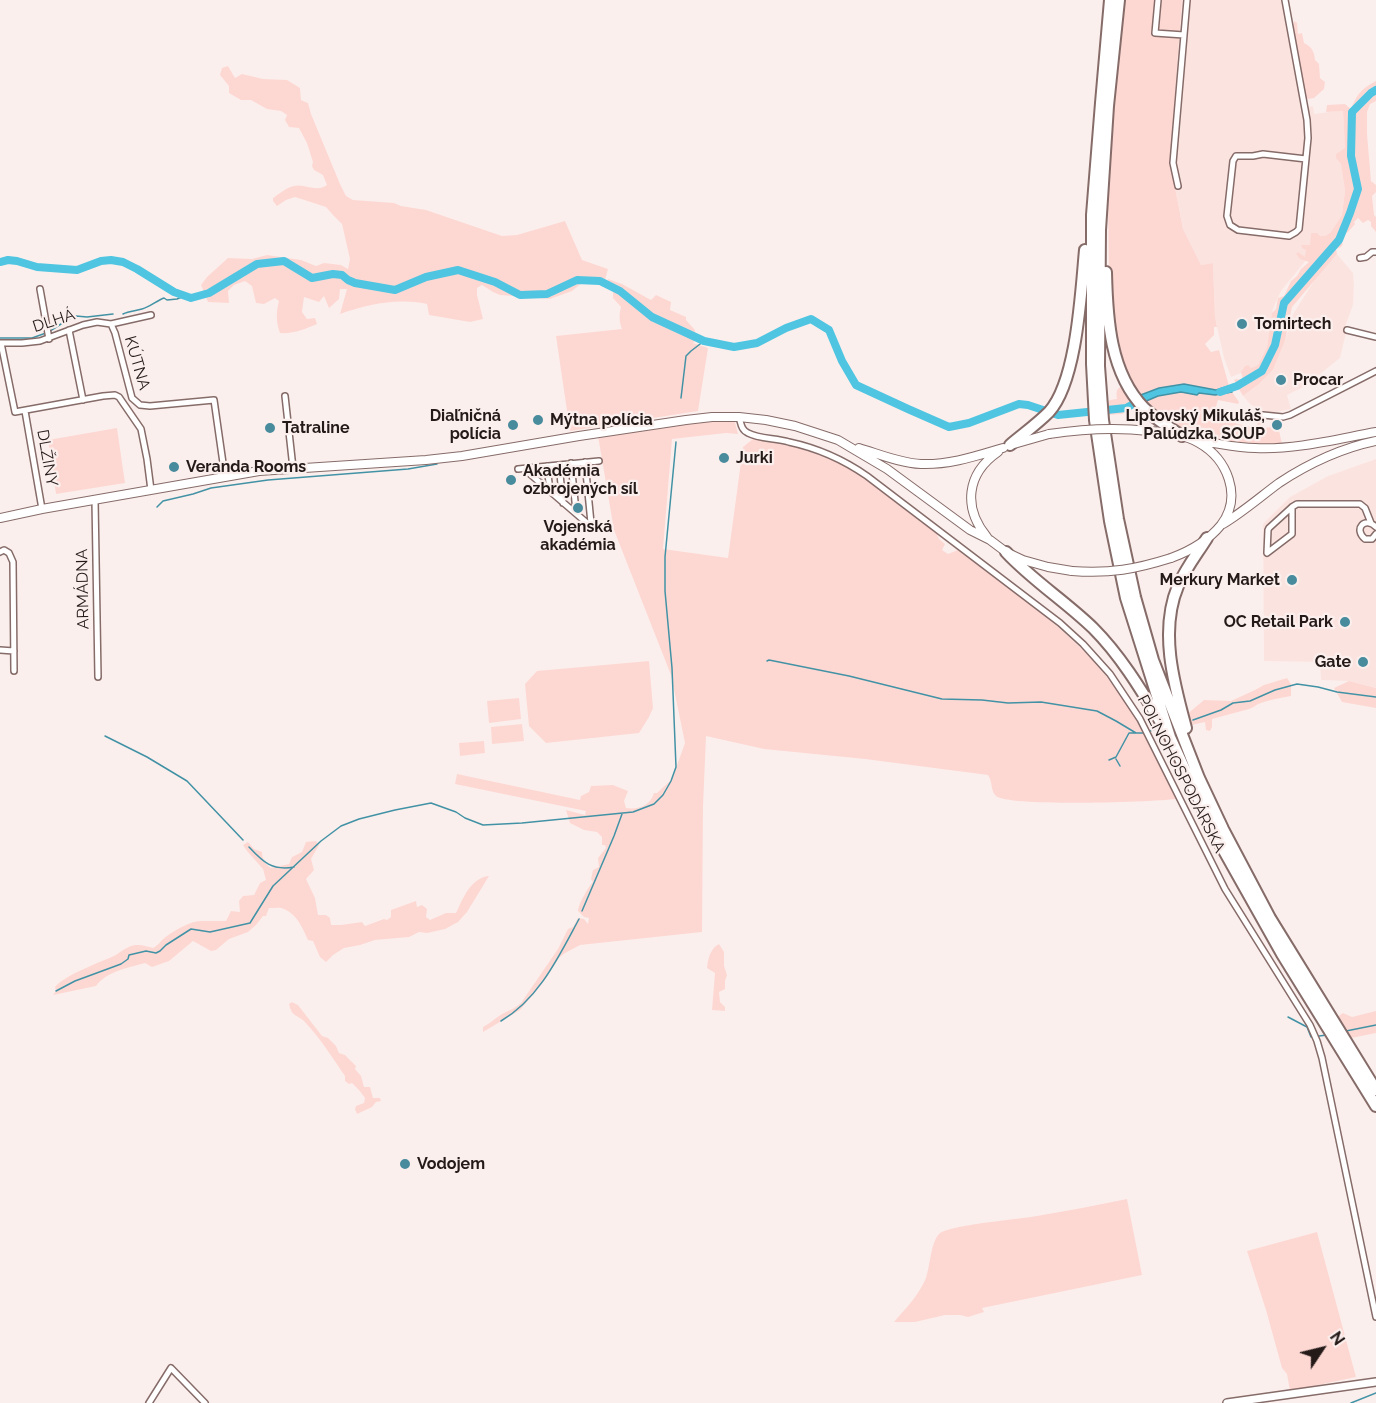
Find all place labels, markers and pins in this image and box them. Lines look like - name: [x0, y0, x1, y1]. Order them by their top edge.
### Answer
- place label: Tomirtech: [1254, 314, 1331, 334]
- marker: Tomirtech: [1235, 317, 1249, 331]
- place label: Procar: [1293, 370, 1343, 390]
- marker: Procar: [1274, 373, 1288, 387]
- place label: Diaľničná polícia: [430, 406, 501, 444]
- place label: Liptovský Mikuláš, Palúdzka, SOUP: [1125, 406, 1265, 444]
- place label: Mýtna polícia: [550, 410, 653, 430]
- marker: Mýtna polícia: [531, 413, 545, 427]
- place label: Tatraline: [282, 418, 350, 438]
- marker: Diaľničná polícia: [506, 418, 520, 432]
- marker: Liptovský Mikuláš, Palúdzka, SOUP: [1270, 418, 1284, 432]
- marker: Tatraline: [263, 421, 277, 435]
- place label: Jurki: [736, 448, 773, 468]
- marker: Jurki: [717, 451, 731, 465]
- place label: Veranda Rooms: [186, 457, 306, 477]
- marker: Veranda Rooms: [167, 460, 181, 474]
- place label: Akadémia ozbrojených síl: [523, 461, 638, 499]
- marker: Akadémia ozbrojených síl: [504, 473, 518, 487]
- marker: Vojenská akadémia: [571, 501, 585, 515]
- place label: Vojenská akadémia: [540, 517, 616, 555]
- place label: Merkury Market: [1160, 570, 1280, 590]
- marker: Merkury Market: [1285, 573, 1299, 587]
- place label: OC Retail Park: [1224, 612, 1333, 632]
- marker: OC Retail Park: [1338, 615, 1352, 629]
- place label: Gate: [1315, 652, 1351, 672]
- marker: Gate: [1356, 655, 1370, 669]
- place label: Vodojem: [417, 1154, 485, 1174]
- marker: Vodojem: [398, 1157, 412, 1171]

